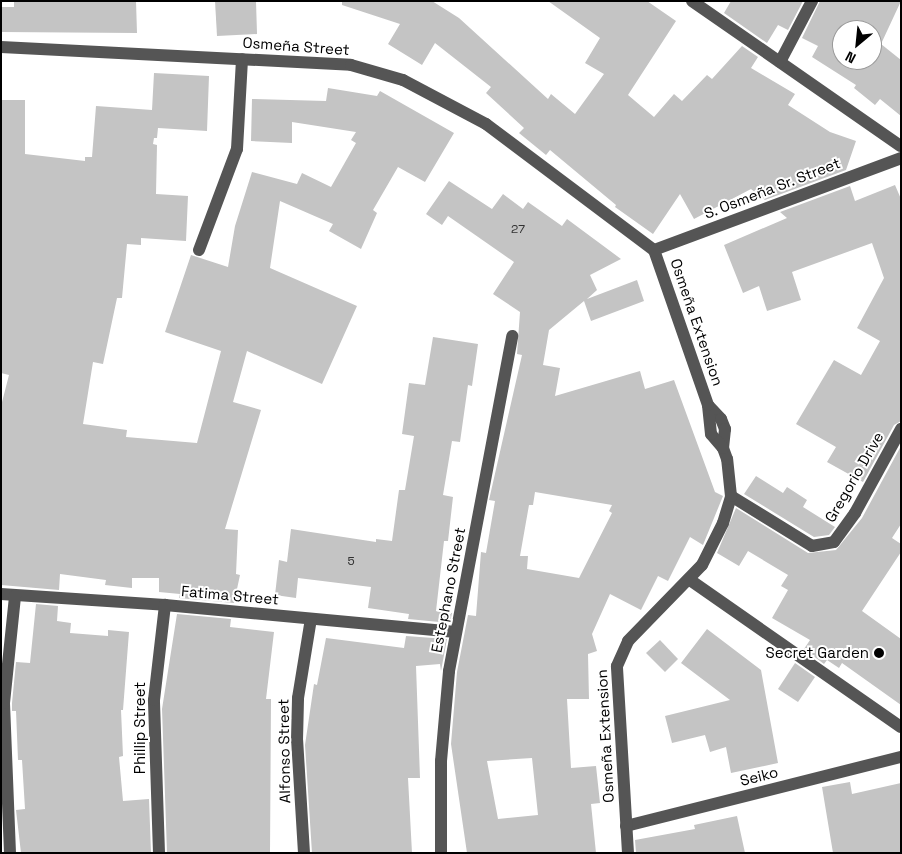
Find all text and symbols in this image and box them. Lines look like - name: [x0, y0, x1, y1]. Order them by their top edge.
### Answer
- north arrow: [832, 20, 882, 70]
- street label: Osmeña Street: [242, 33, 350, 59]
- text: N: [842, 47, 859, 68]
- street label: S. Osmeña Sr. Street: [701, 154, 843, 222]
- house number: 27: [511, 223, 525, 237]
- street label: Osmeña Extension: [667, 256, 727, 388]
- street label: Gregorio Drive: [821, 429, 887, 525]
- street label: Estephano Street: [427, 526, 469, 654]
- house number: 5: [347, 555, 355, 569]
- street label: Fatima Street: [180, 582, 280, 608]
- place label: Secret Garden: [766, 644, 869, 662]
- marker: Secret Garden: [873, 647, 885, 659]
- street label: Osmeña Extension: [593, 669, 617, 803]
- street label: Phillip Street: [131, 682, 149, 774]
- street label: Alfonso Street: [274, 698, 294, 804]
- street label: Seiko: [738, 763, 780, 789]

